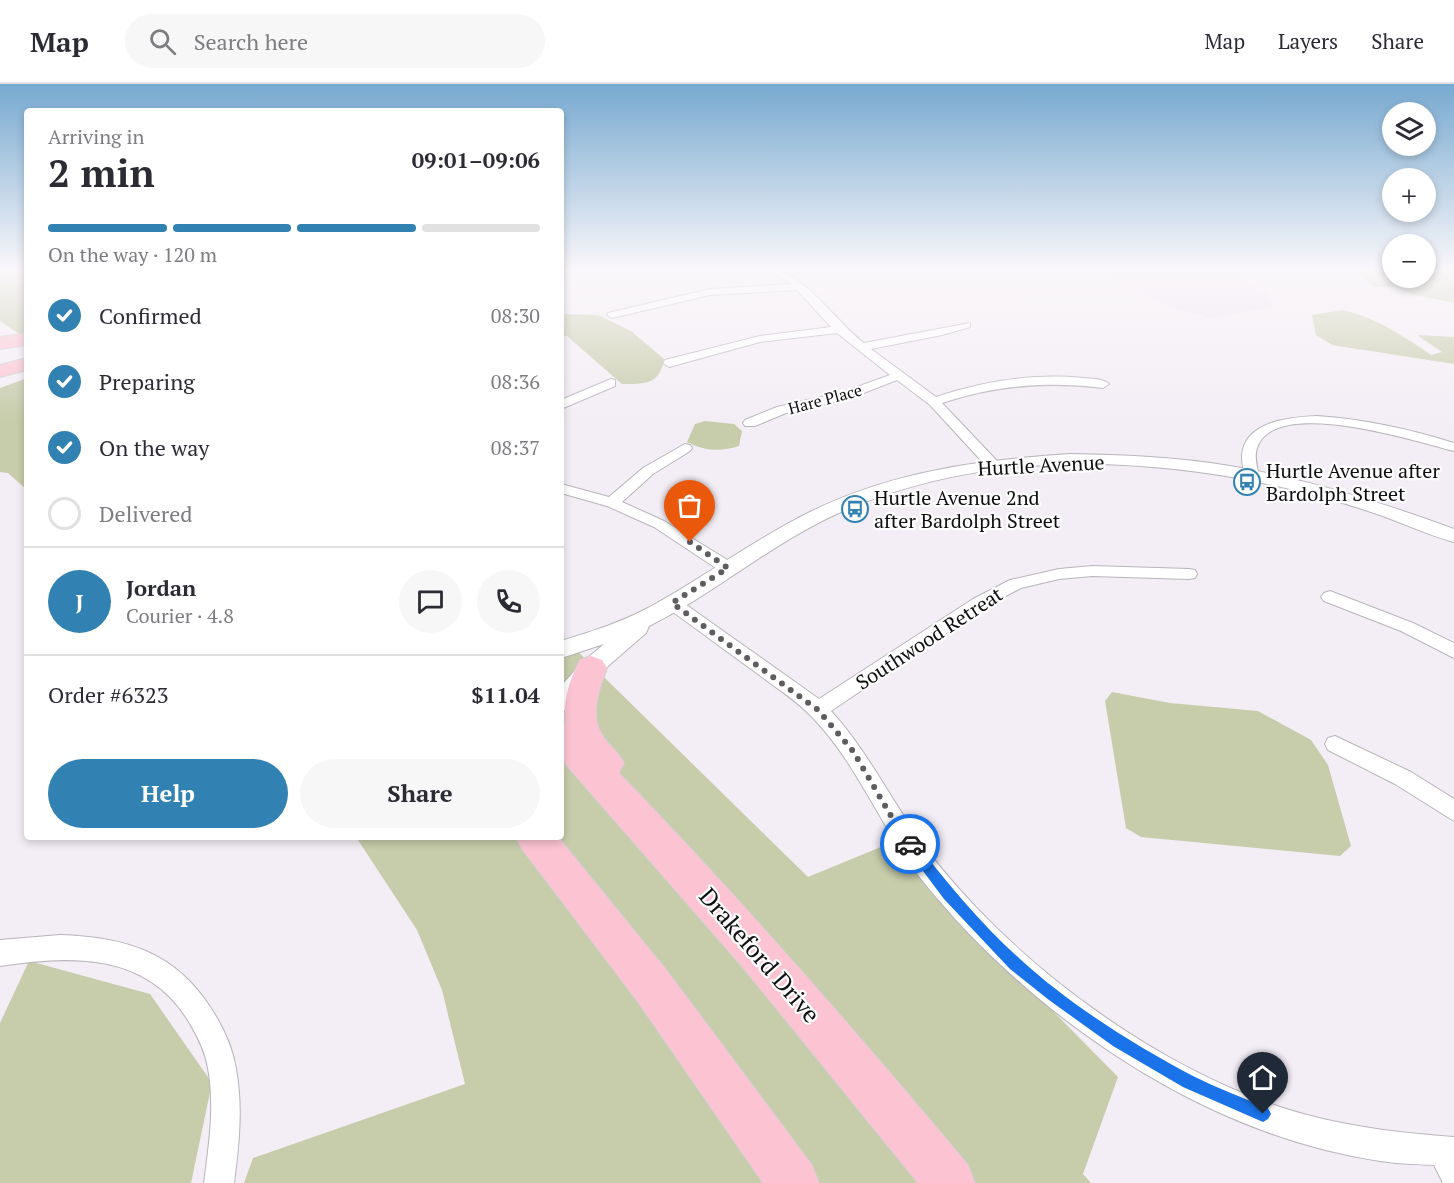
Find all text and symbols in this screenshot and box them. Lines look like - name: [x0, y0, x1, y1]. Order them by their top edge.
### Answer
- search box: [125, 14, 545, 68]
- text: Map: [30, 23, 89, 60]
- icon: search: [146, 25, 179, 58]
- text: Search here: [194, 27, 308, 56]
- text: Map: [1204, 27, 1245, 55]
- text: Layers: [1278, 27, 1338, 55]
- text: Share: [1371, 27, 1424, 55]
- map controls: [1382, 102, 1436, 288]
- button: layers: [1382, 102, 1436, 156]
- text: Arriving in: [48, 123, 144, 150]
- text: 09:01–09:06: [412, 145, 540, 174]
- text: 2 min: [48, 146, 155, 198]
- button: +: [1382, 168, 1436, 222]
- button: −: [1382, 234, 1436, 288]
- text: On the way · 120 m: [48, 241, 217, 268]
- icon: check: [48, 299, 81, 332]
- text: Confirmed: [99, 301, 202, 330]
- text: 08:30: [491, 302, 540, 329]
- icon: check: [48, 365, 81, 398]
- text: Preparing: [99, 367, 195, 396]
- text: 08:36: [491, 368, 540, 395]
- street label: Hare Place: [786, 379, 864, 419]
- icon: check: [48, 431, 81, 464]
- text: On the way: [99, 433, 209, 462]
- text: 08:37: [491, 434, 540, 461]
- street label: Hurtle Avenue: [977, 448, 1105, 482]
- place label: Hurtle Avenue after Bardolph Street: [1266, 457, 1440, 507]
- bus stop icon: Hurtle Avenue after Bardolph Street: [1232, 467, 1262, 497]
- pin: [664, 480, 715, 542]
- place label: Hurtle Avenue 2nd after Bardolph Street: [874, 484, 1061, 534]
- icon: bag: [673, 489, 706, 522]
- bus stop icon: Hurtle Avenue 2nd after Bardolph Street: [840, 494, 870, 524]
- text: Delivered: [99, 499, 192, 528]
- button: chat: [399, 570, 462, 633]
- button: phone: [477, 570, 540, 633]
- text: Jordan: [126, 573, 196, 602]
- street label: Southwood Retreat: [850, 580, 1008, 696]
- text: J: [75, 587, 84, 616]
- text: Courier · 4.8: [126, 602, 234, 629]
- text: Order #6323: [48, 680, 168, 709]
- text: $11.04: [471, 680, 540, 709]
- button: Help: [48, 759, 288, 828]
- button: Share: [300, 759, 540, 828]
- courier: [880, 814, 940, 874]
- icon: car: [894, 828, 927, 861]
- street label: Drakeford Drive: [692, 881, 828, 1029]
- pin: [1237, 1052, 1288, 1114]
- icon: home: [1246, 1061, 1279, 1094]

